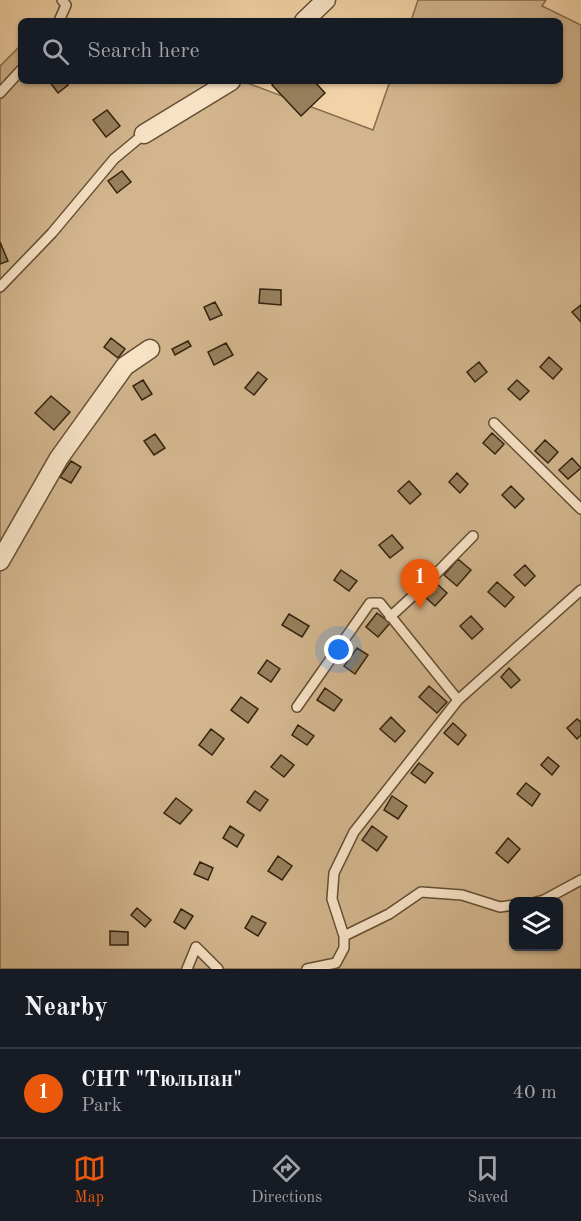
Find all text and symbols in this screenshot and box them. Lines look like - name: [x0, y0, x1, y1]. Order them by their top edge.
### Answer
- search box: [18, 18, 563, 84]
- icon: search: [39, 35, 72, 68]
- text: Search here: [87, 40, 200, 62]
- pin: 1: [400, 560, 440, 609]
- your location: [324, 635, 353, 664]
- map controls: [509, 897, 563, 951]
- button: layers: [509, 897, 563, 951]
- text: Nearby: [24, 995, 108, 1021]
- text: СНТ "Тюльпан": [81, 1069, 242, 1091]
- text: 1: [38, 1083, 49, 1103]
- text: 40 m: [512, 1083, 557, 1103]
- text: Park: [81, 1096, 122, 1116]
- tab: Map: [73, 1152, 106, 1208]
- tab: Directions: [251, 1152, 322, 1208]
- tab: Saved: [468, 1152, 508, 1208]

